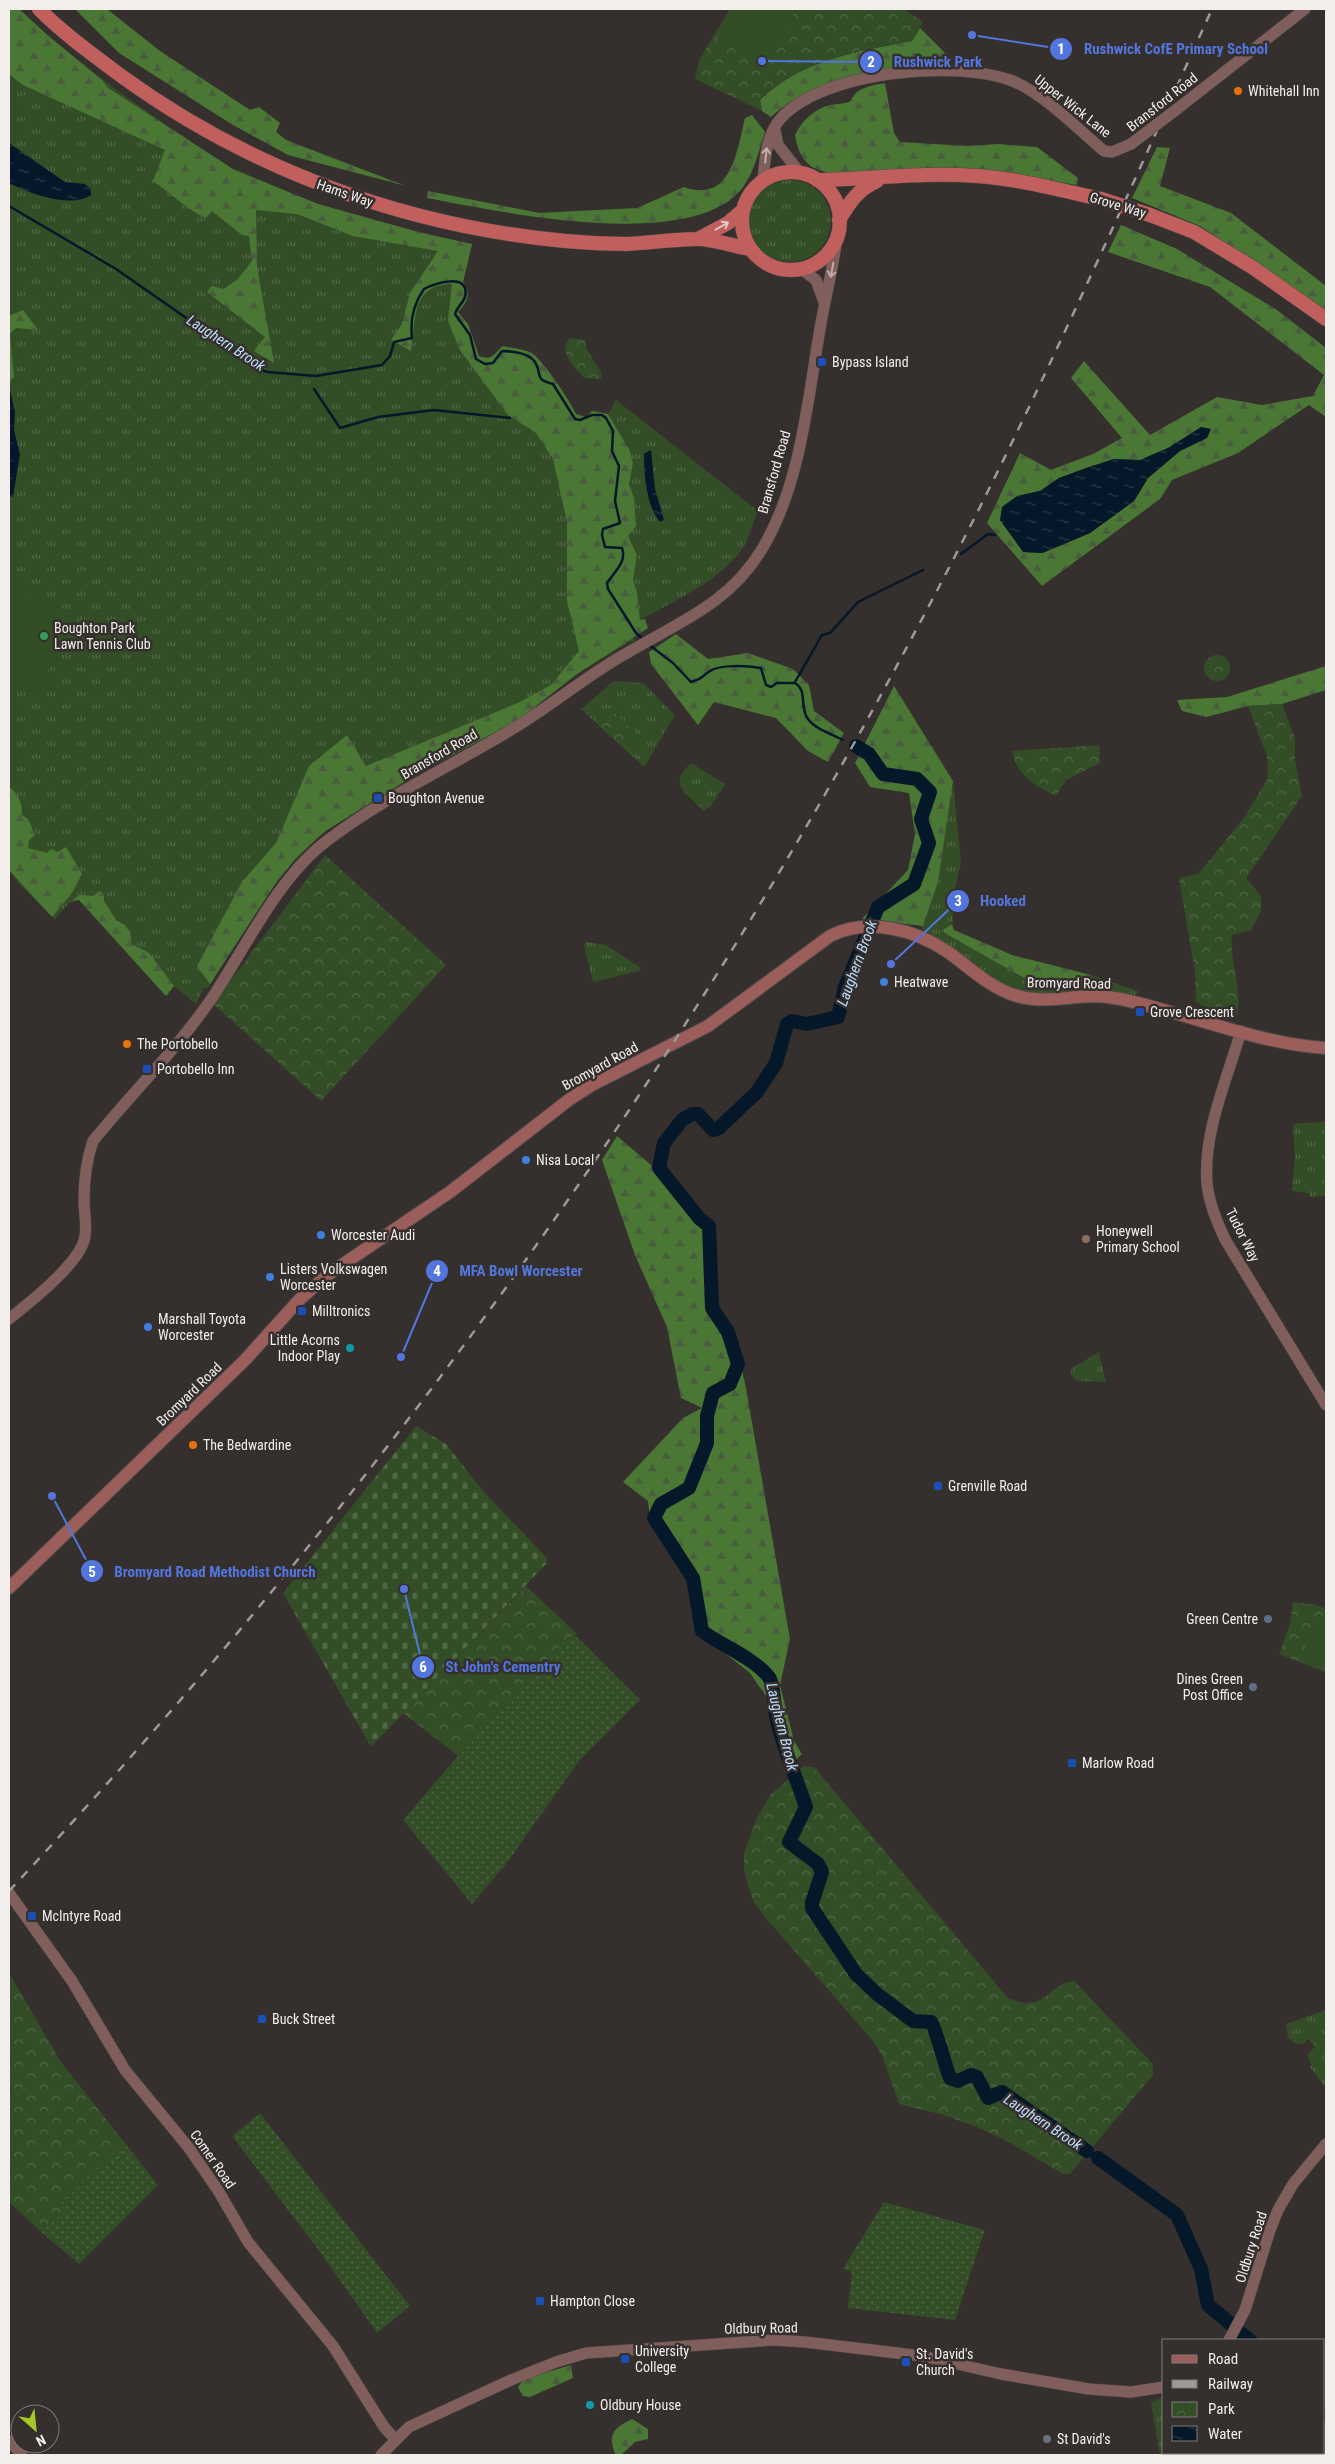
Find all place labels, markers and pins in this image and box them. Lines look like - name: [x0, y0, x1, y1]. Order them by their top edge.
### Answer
- callout: Rushwick CofE Primary School: [1049, 34, 1278, 64]
- callout: Rushwick Park: [859, 47, 992, 77]
- place label: Whitehall Inn: [1248, 83, 1320, 99]
- marker: Whitehall Inn: [1232, 85, 1244, 97]
- place label: Bypass Island: [832, 354, 909, 370]
- marker: Bypass Island: [816, 356, 828, 368]
- place label: Boughton Park Lawn Tennis Club: [54, 620, 151, 652]
- marker: Boughton Park Lawn Tennis Club: [38, 630, 50, 642]
- place label: Boughton Avenue: [388, 790, 485, 806]
- marker: Boughton Avenue: [372, 792, 384, 804]
- callout: Hooked: [945, 886, 1036, 916]
- place label: Heatwave: [894, 974, 949, 990]
- marker: Heatwave: [878, 976, 890, 988]
- place label: Grove Crescent: [1150, 1004, 1234, 1020]
- marker: Grove Crescent: [1134, 1006, 1146, 1018]
- place label: The Portobello: [137, 1036, 218, 1052]
- marker: The Portobello: [121, 1038, 133, 1050]
- place label: Portobello Inn: [157, 1061, 235, 1077]
- marker: Portobello Inn: [141, 1063, 153, 1075]
- place label: Nisa Local: [536, 1152, 594, 1168]
- marker: Nisa Local: [520, 1154, 532, 1166]
- place label: Honeywell Primary School: [1096, 1223, 1180, 1255]
- place label: Worcester Audi: [331, 1227, 415, 1243]
- marker: Worcester Audi: [315, 1229, 327, 1241]
- marker: Honeywell Primary School: [1080, 1233, 1092, 1245]
- callout: MFA Bowl Worcester: [424, 1256, 592, 1286]
- place label: Listers Volkswagen Worcester: [280, 1261, 387, 1293]
- marker: Listers Volkswagen Worcester: [264, 1271, 276, 1283]
- place label: Milltronics: [312, 1303, 370, 1319]
- marker: Milltronics: [296, 1305, 308, 1317]
- place label: Marshall Toyota Worcester: [158, 1311, 246, 1343]
- marker: Marshall Toyota Worcester: [142, 1321, 154, 1333]
- place label: Little Acorns Indoor Play: [270, 1332, 340, 1364]
- marker: Little Acorns Indoor Play: [344, 1342, 356, 1354]
- place label: The Bedwardine: [203, 1437, 292, 1453]
- marker: The Bedwardine: [187, 1439, 199, 1451]
- place label: Grenville Road: [948, 1478, 1027, 1494]
- marker: Grenville Road: [932, 1480, 944, 1492]
- callout: Bromyard Road Methodist Church: [79, 1556, 325, 1586]
- place label: Green Centre: [1186, 1611, 1258, 1627]
- marker: Green Centre: [1262, 1613, 1274, 1625]
- callout: St John's Cementry: [410, 1652, 570, 1682]
- place label: Dines Green Post Office: [1177, 1671, 1243, 1703]
- marker: Dines Green Post Office: [1247, 1681, 1259, 1693]
- place label: Marlow Road: [1082, 1755, 1154, 1771]
- marker: Marlow Road: [1066, 1757, 1078, 1769]
- place label: McIntyre Road: [42, 1908, 121, 1924]
- marker: McIntyre Road: [26, 1910, 38, 1922]
- place label: Buck Street: [272, 2011, 335, 2027]
- marker: Buck Street: [256, 2013, 268, 2025]
- place label: Hampton Close: [550, 2293, 635, 2309]
- marker: Hampton Close: [534, 2295, 546, 2307]
- place label: University College: [635, 2343, 689, 2375]
- place label: St. David's Church: [916, 2346, 973, 2378]
- marker: University College: [619, 2353, 631, 2365]
- marker: St. David's Church: [900, 2356, 912, 2368]
- place label: Oldbury House: [600, 2397, 682, 2413]
- marker: Oldbury House: [584, 2399, 596, 2411]
- place label: St David's: [1057, 2431, 1111, 2447]
- marker: St David's: [1041, 2433, 1053, 2445]

